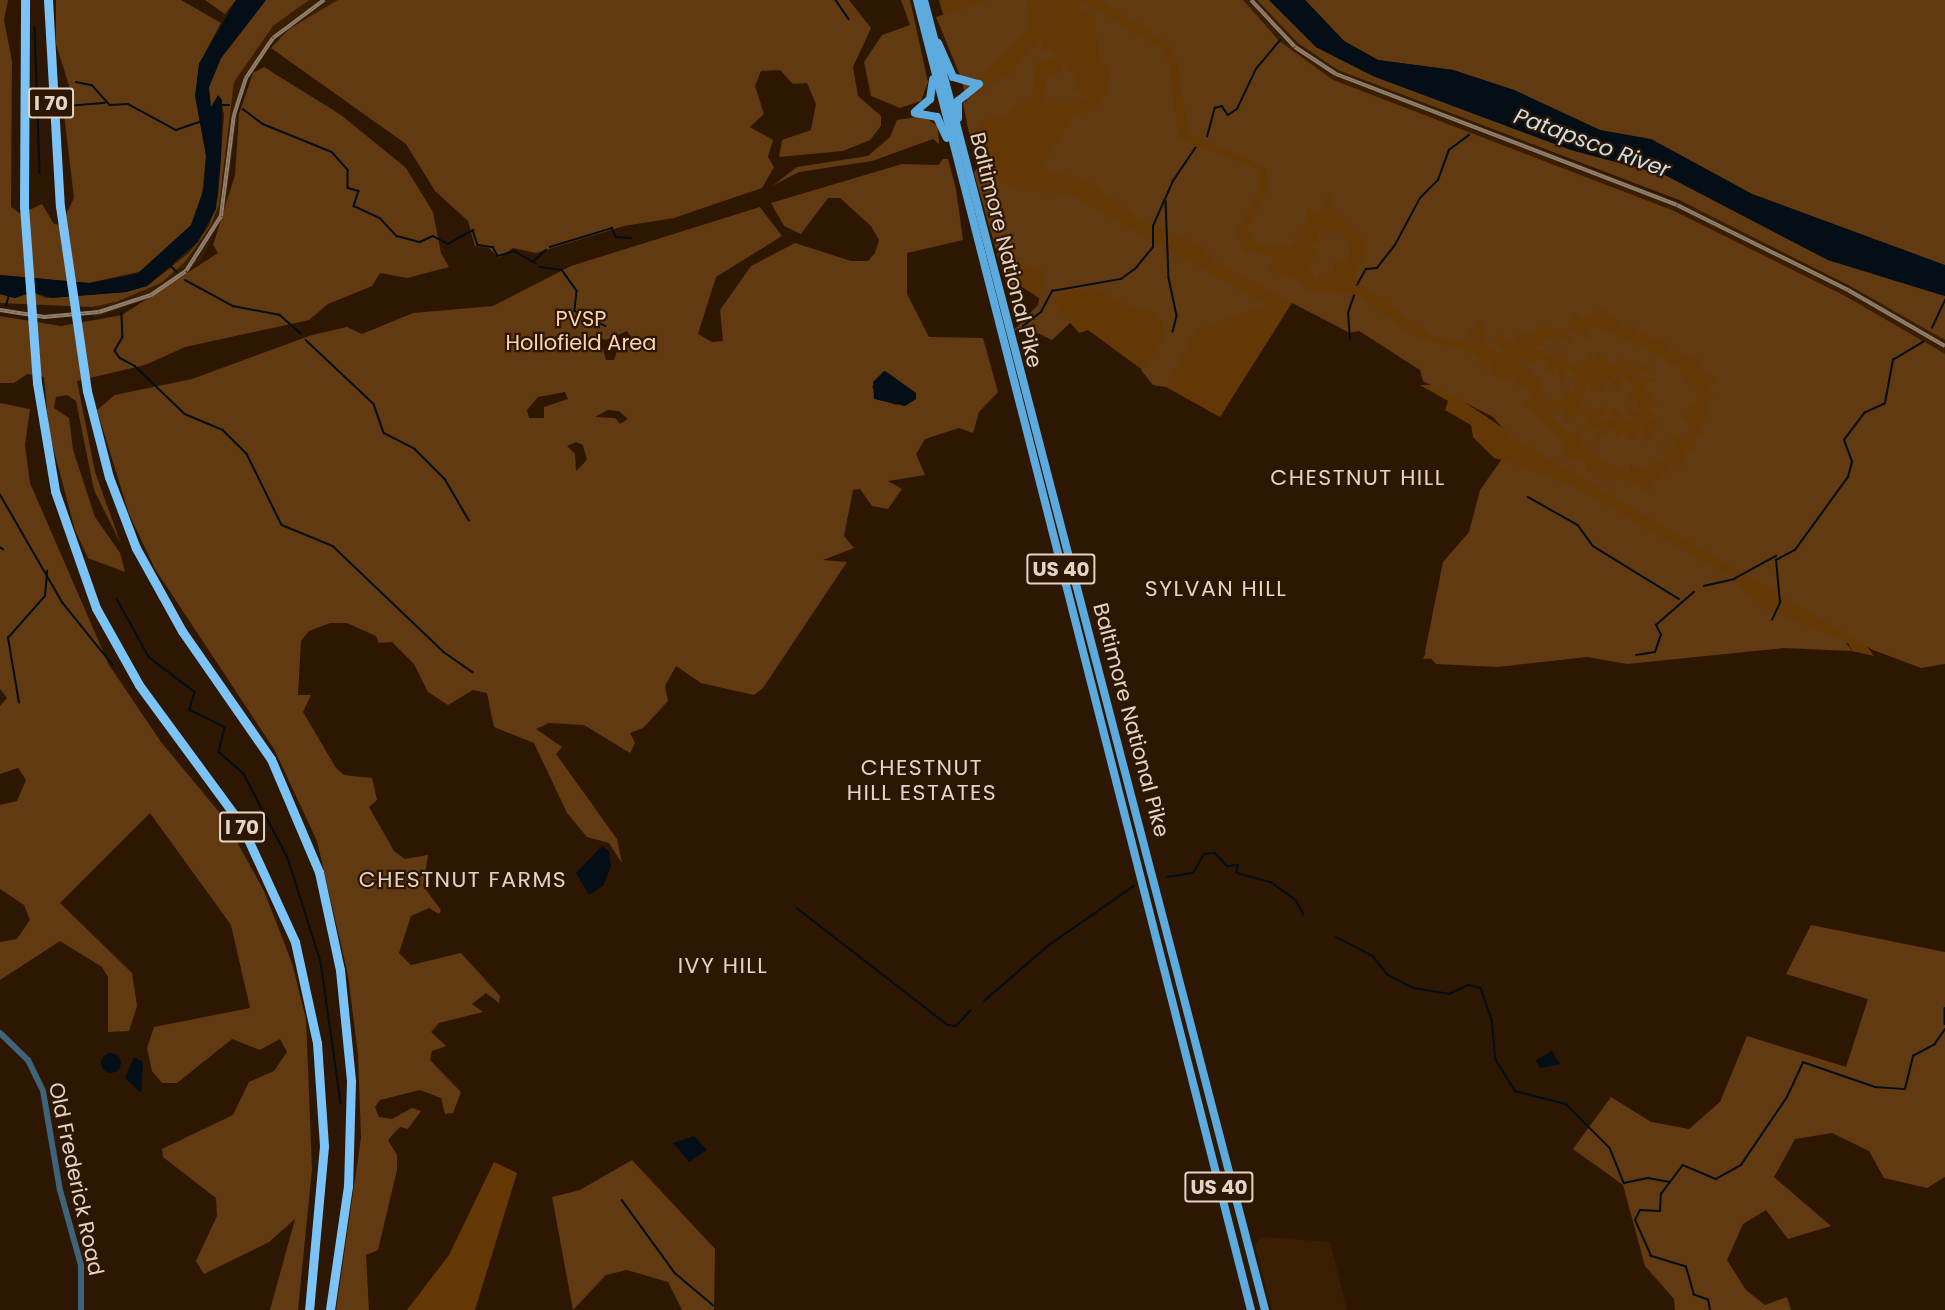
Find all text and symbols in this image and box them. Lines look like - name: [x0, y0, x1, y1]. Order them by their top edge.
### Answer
- road number: I 70: [27, 86, 75, 120]
- water label: Patapsco River: [1511, 103, 1673, 183]
- street label: Baltimore National Pike: [965, 130, 1047, 370]
- park label: PVSP Hollofield Area: [505, 306, 657, 356]
- district label: CHESTNUT HILL: [1270, 465, 1446, 491]
- road number: US 40: [1025, 552, 1097, 586]
- district label: SYLVAN HILL: [1145, 576, 1287, 602]
- street label: Baltimore National Pike: [1088, 600, 1174, 840]
- district label: CHESTNUT HILL ESTATES: [847, 754, 997, 806]
- road number: I 70: [218, 810, 266, 844]
- district label: CHESTNUT FARMS: [359, 867, 567, 893]
- district label: IVY HILL: [678, 953, 768, 979]
- street label: Old Frederick Road: [43, 1080, 109, 1278]
- road number: US 40: [1183, 1170, 1255, 1204]

